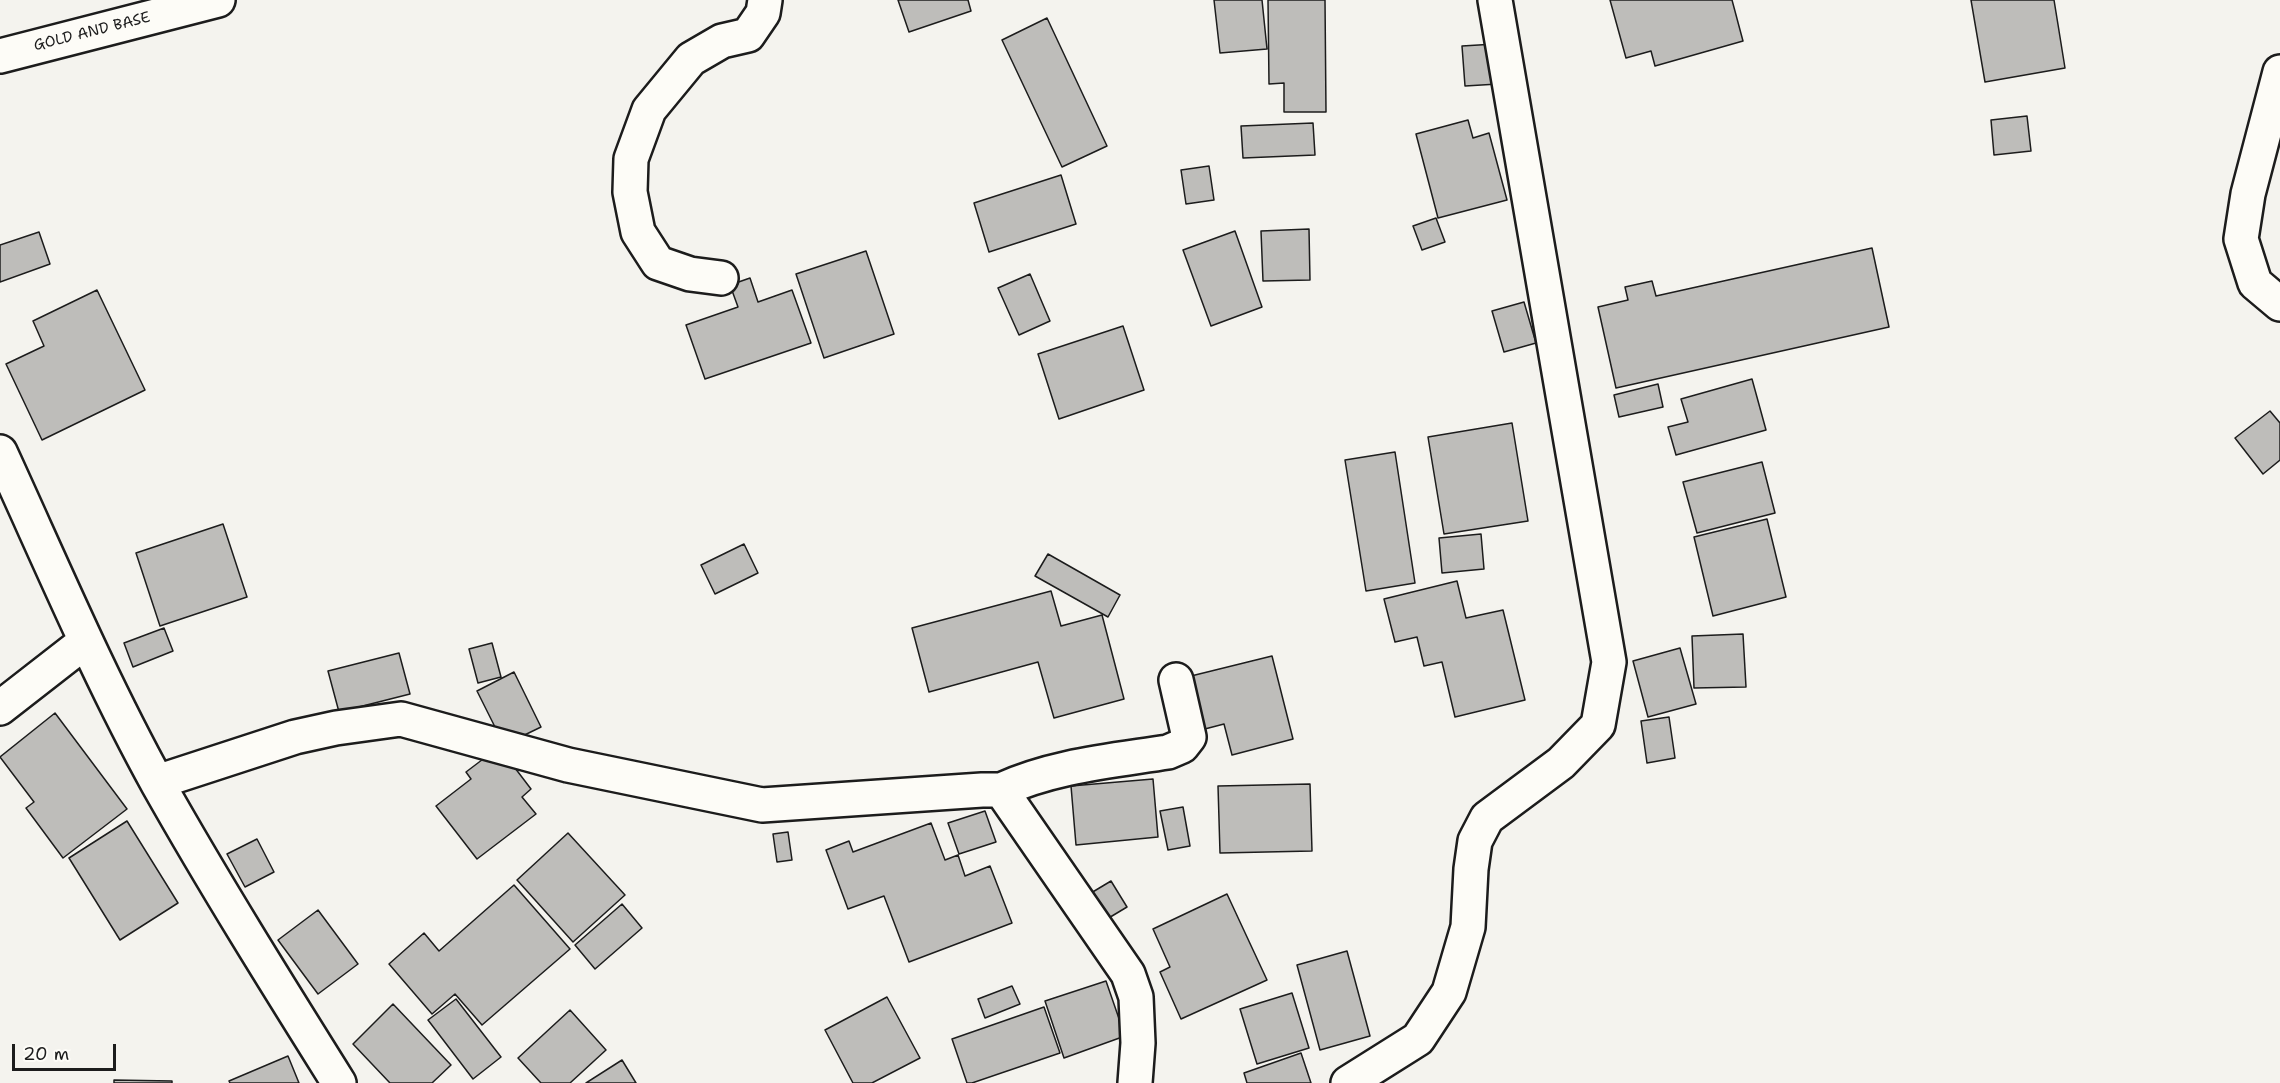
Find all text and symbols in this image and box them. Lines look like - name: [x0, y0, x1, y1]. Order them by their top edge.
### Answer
- street label: GOLD AND BASE: [32, 9, 152, 55]
- scale bar: [15, 1032, 118, 1070]
- text: 20 m: [23, 1042, 69, 1066]

